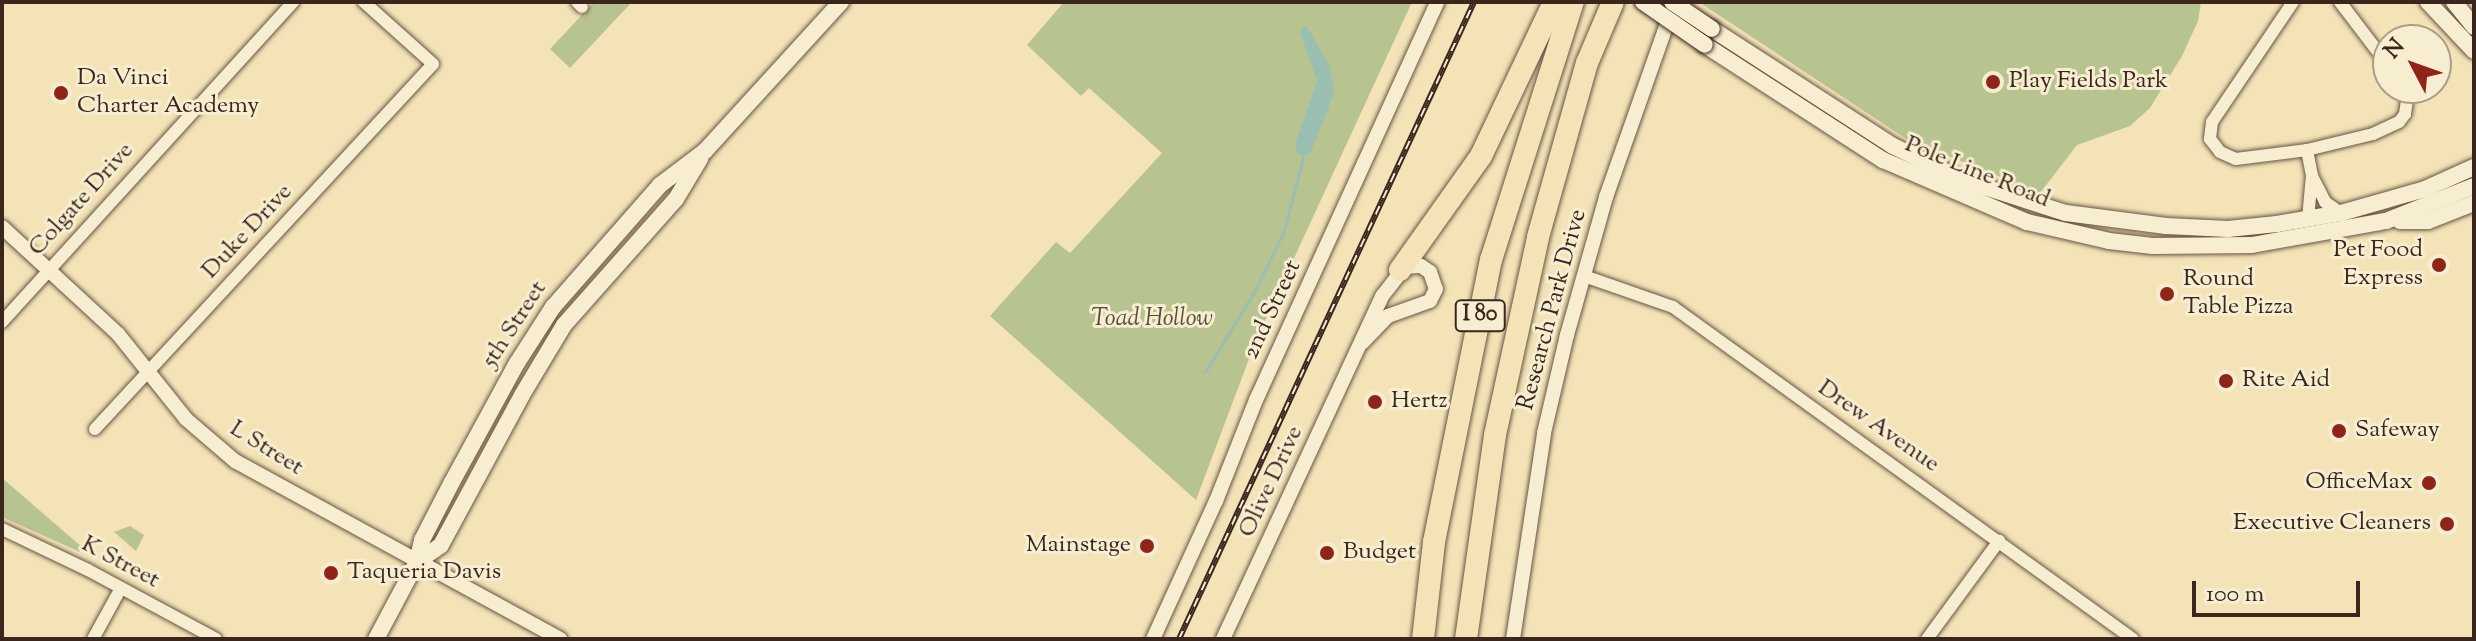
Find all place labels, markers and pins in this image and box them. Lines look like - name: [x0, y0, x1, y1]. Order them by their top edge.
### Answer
- place label: Da Vinci Charter Academy: [77, 65, 259, 121]
- place label: Play Fields Park: [2009, 68, 2168, 96]
- marker: Play Fields Park: [1984, 73, 2002, 91]
- marker: Da Vinci Charter Academy: [52, 84, 70, 102]
- place label: Pet Food Express: [2333, 237, 2423, 293]
- marker: Pet Food Express: [2430, 256, 2448, 274]
- place label: Round Table Pizza: [2183, 266, 2294, 322]
- marker: Round Table Pizza: [2158, 285, 2176, 303]
- place label: Rite Aid: [2242, 367, 2330, 395]
- marker: Rite Aid: [2217, 372, 2235, 390]
- place label: Hertz: [1391, 388, 1447, 416]
- marker: Hertz: [1366, 393, 1384, 411]
- place label: Safeway: [2355, 417, 2440, 445]
- marker: Safeway: [2330, 422, 2348, 440]
- place label: OfficeMax: [2305, 469, 2413, 497]
- marker: OfficeMax: [2420, 474, 2438, 492]
- place label: Executive Cleaners: [2233, 510, 2431, 538]
- marker: Executive Cleaners: [2438, 515, 2456, 533]
- place label: Mainstage: [1026, 532, 1131, 560]
- marker: Mainstage: [1138, 537, 1156, 555]
- place label: Budget: [1343, 539, 1416, 567]
- marker: Budget: [1318, 544, 1336, 562]
- place label: Taqueria Davis: [347, 559, 501, 587]
- marker: Taqueria Davis: [322, 564, 340, 582]

